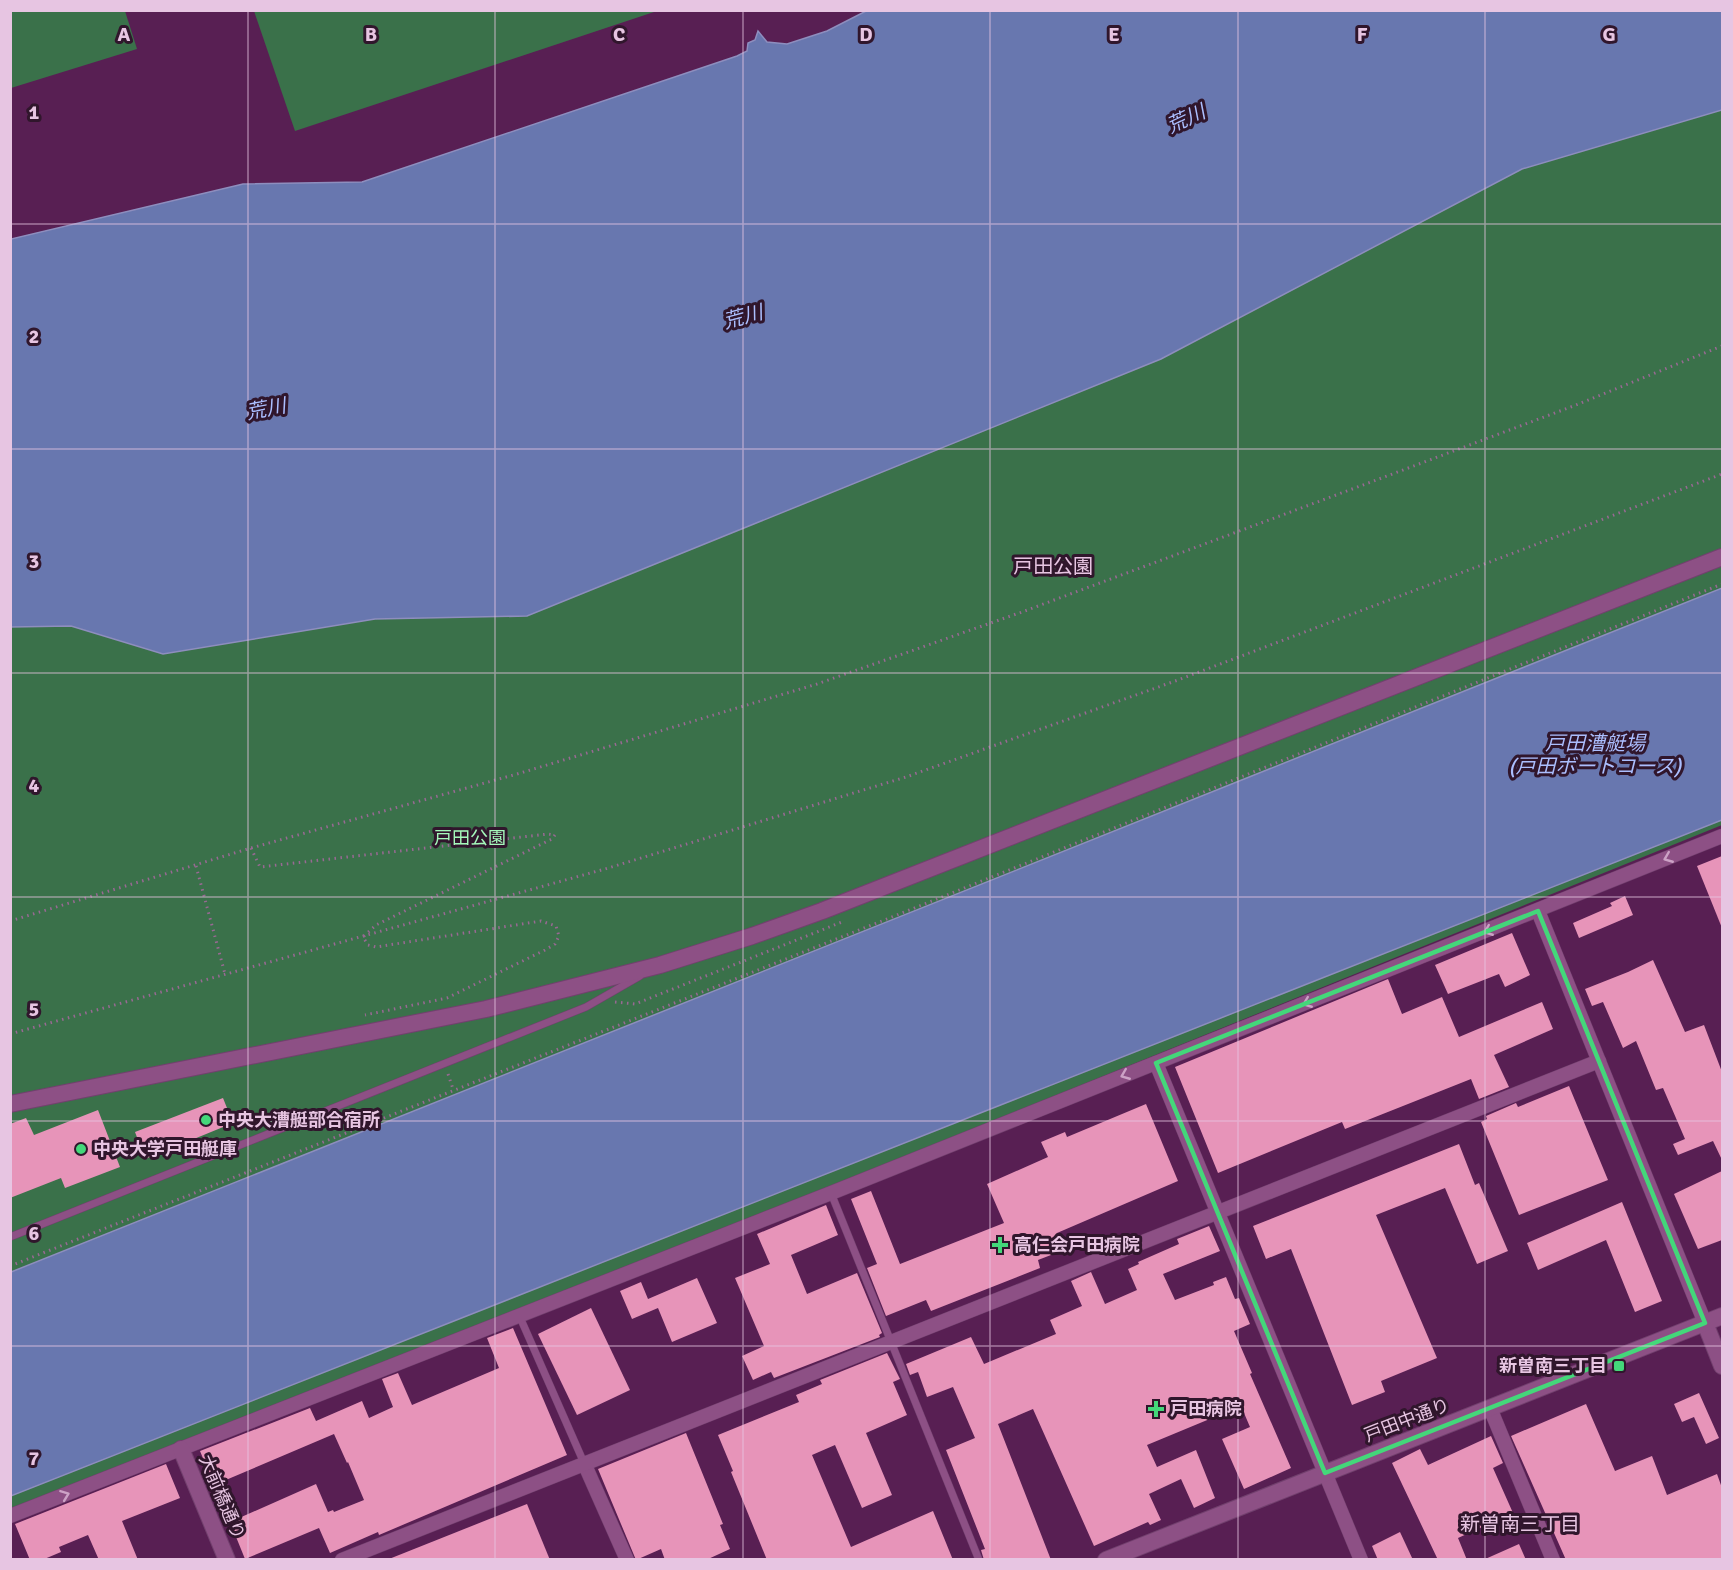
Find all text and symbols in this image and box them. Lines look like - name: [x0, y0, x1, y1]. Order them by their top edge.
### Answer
- text: A: [118, 22, 131, 47]
- text: B: [365, 22, 377, 47]
- text: C: [613, 22, 625, 47]
- text: D: [859, 22, 873, 47]
- text: E: [1108, 22, 1120, 47]
- text: F: [1357, 22, 1368, 47]
- text: G: [1602, 22, 1616, 47]
- water label: 荒川: [1163, 98, 1211, 139]
- text: 1: [29, 100, 40, 125]
- water label: 荒川: [720, 299, 767, 334]
- text: 2: [29, 324, 39, 349]
- water label: 荒川: [244, 393, 290, 425]
- text: 3: [29, 549, 39, 574]
- district label: 戸田公園: [1013, 554, 1093, 579]
- water label: 戸田漕艇場 (戸田ボートコース): [1509, 731, 1682, 779]
- text: 4: [29, 773, 40, 798]
- park label: 戸田公園: [434, 827, 506, 849]
- one-way arrow: [1664, 851, 1675, 863]
- one-way arrow: [1483, 924, 1494, 936]
- one-way arrow: [1302, 996, 1313, 1008]
- text: 5: [29, 997, 39, 1022]
- one-way arrow: [1121, 1068, 1132, 1080]
- place label: 中央大漕艇部合宿所: [218, 1109, 380, 1131]
- marker: 中央大漕艇部合宿所: [199, 1113, 213, 1127]
- place label: 中央大学戸田艇庫: [93, 1138, 237, 1160]
- marker: 中央大学戸田艇庫: [74, 1142, 88, 1156]
- text: 6: [29, 1221, 40, 1246]
- place label: 高仁会戸田病院: [1014, 1234, 1140, 1256]
- marker: 高仁会戸田病院: [991, 1236, 1009, 1254]
- place label: 新曽南三丁目: [1499, 1355, 1607, 1377]
- marker: 新曽南三丁目: [1612, 1359, 1626, 1373]
- street label: 戸田中通り: [1361, 1394, 1453, 1446]
- place label: 戸田病院: [1170, 1398, 1242, 1420]
- marker: 戸田病院: [1147, 1400, 1165, 1418]
- text: 7: [29, 1446, 40, 1471]
- street label: 大前橋通り: [194, 1451, 250, 1543]
- one-way arrow: [59, 1490, 70, 1502]
- district label: 新曽南三丁目: [1460, 1512, 1580, 1537]

